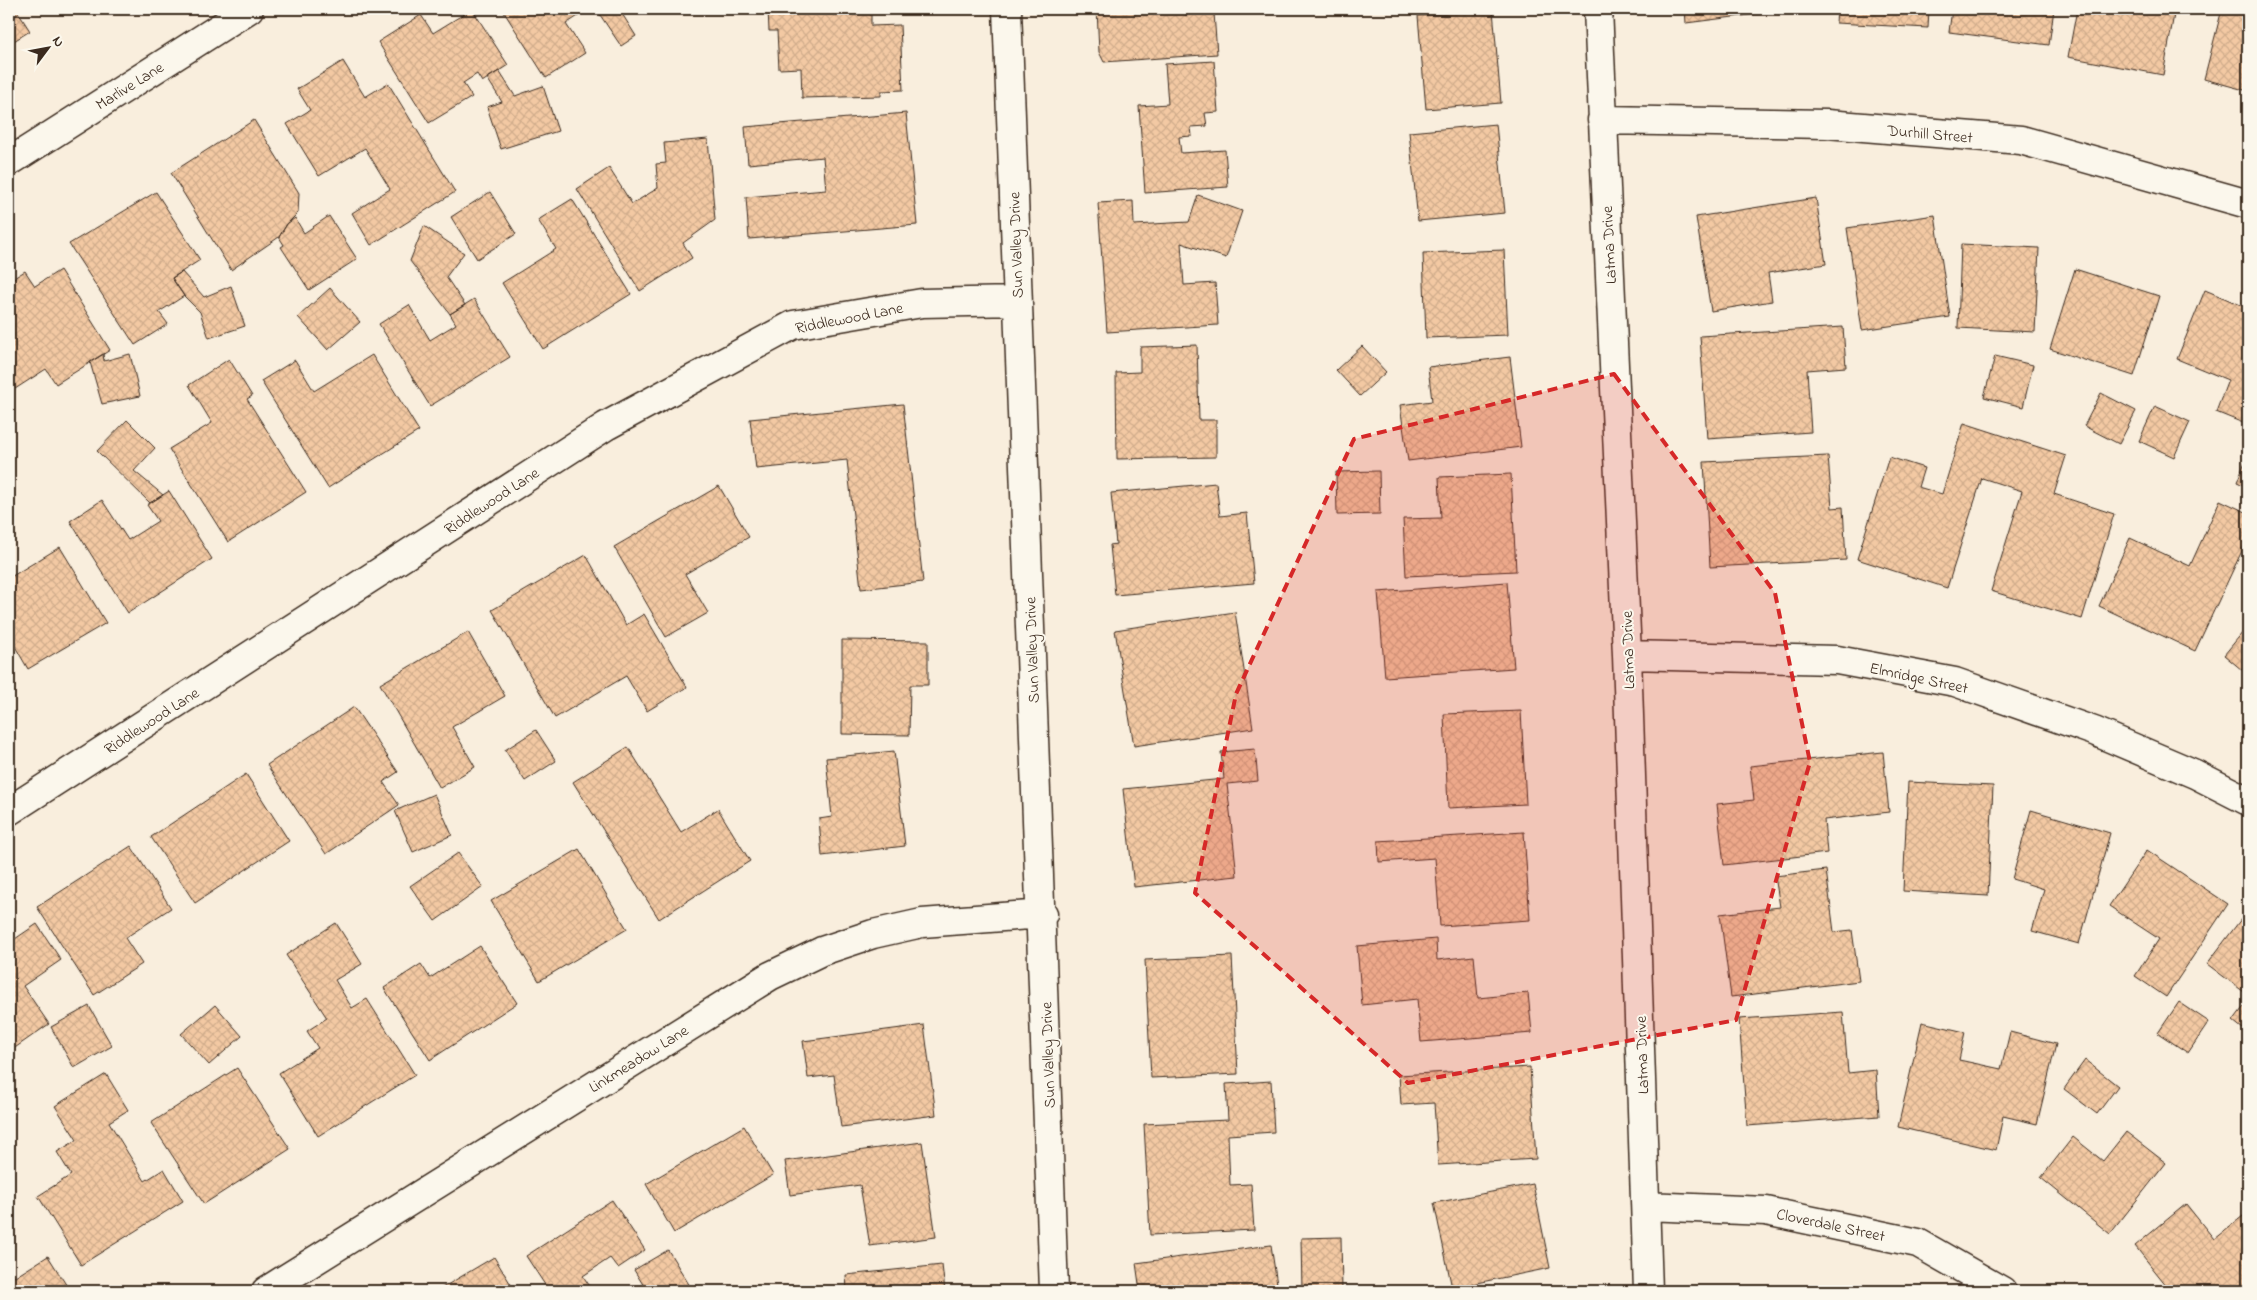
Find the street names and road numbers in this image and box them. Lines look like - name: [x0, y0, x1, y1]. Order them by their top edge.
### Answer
- street label: Marlive Lane: [91, 56, 169, 117]
- street label: Durhill Street: [1885, 119, 1974, 151]
- street label: Sun Valley Drive: [1003, 191, 1031, 298]
- street label: Latma Drive: [1596, 204, 1624, 285]
- street label: Riddlewood Lane: [794, 297, 906, 341]
- street label: Riddlewood Lane: [440, 461, 545, 541]
- street label: Sun Valley Drive: [1019, 596, 1047, 703]
- street label: Latma Drive: [1616, 610, 1642, 690]
- street label: Elmridge Street: [1867, 657, 1971, 701]
- street label: Riddlewood Lane: [100, 681, 205, 761]
- street label: Sun Valley Drive: [1035, 1001, 1063, 1108]
- street label: Latma Drive: [1630, 1015, 1656, 1095]
- street label: Linkmeadow Lane: [585, 1019, 694, 1100]
- street label: Cloverdale Street: [1774, 1203, 1888, 1249]

